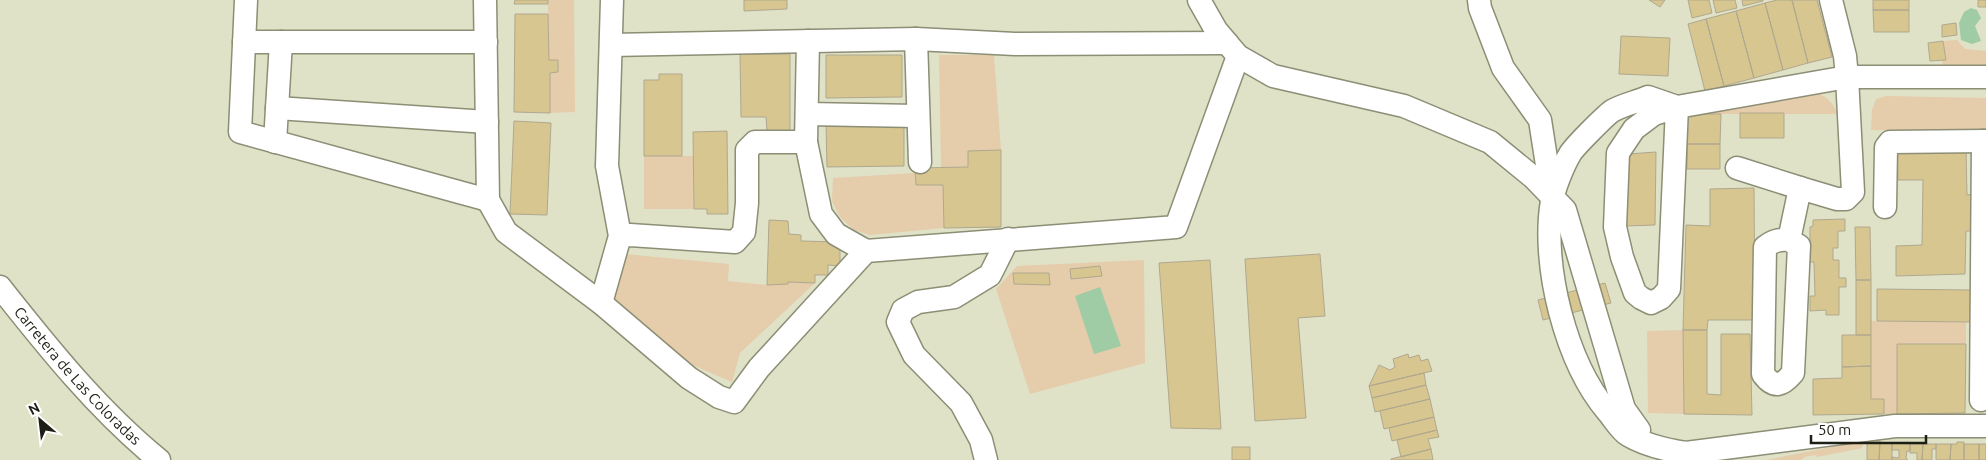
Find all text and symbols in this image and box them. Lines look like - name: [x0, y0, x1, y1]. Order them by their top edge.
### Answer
- street label: Carretera de Las Coloradas: [11, 303, 144, 448]
- north arrow: [15, 395, 65, 445]
- text: N: [26, 399, 42, 418]
- scale bar: [1811, 412, 1926, 444]
- text: 50 m: [1818, 421, 1851, 438]

